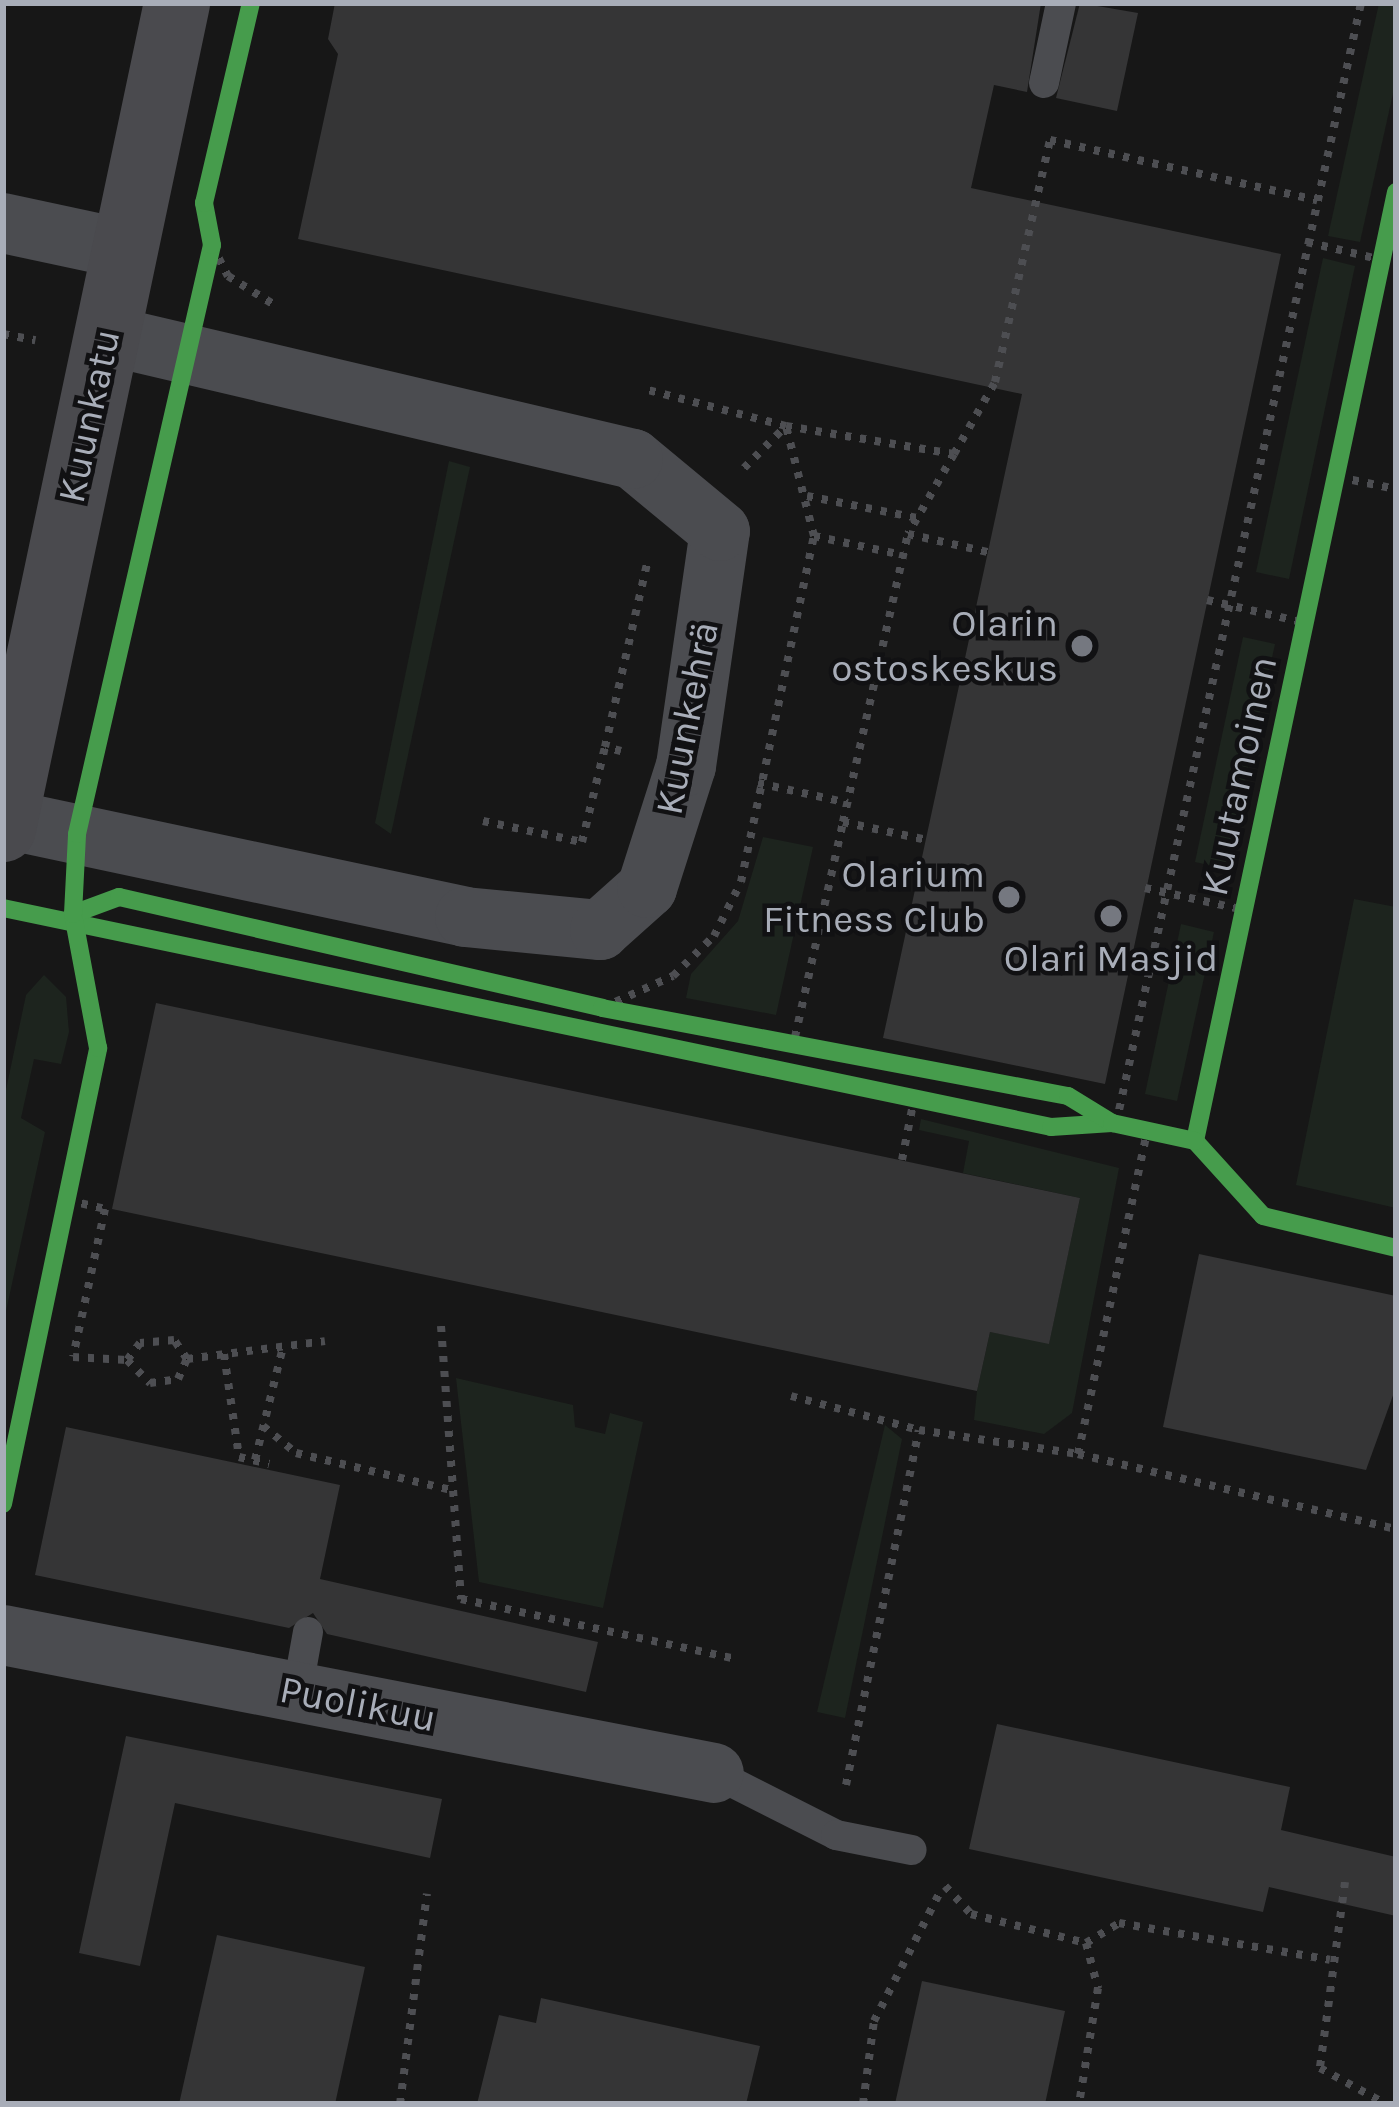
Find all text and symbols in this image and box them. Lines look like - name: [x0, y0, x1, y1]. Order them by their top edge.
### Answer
- street label: Kuunkatu: [48, 325, 130, 507]
- place label: Olarin ostoskeskus: [831, 601, 1058, 692]
- street label: Kuunkehrä: [645, 618, 729, 818]
- marker: Olarin ostoskeskus: [1069, 633, 1095, 659]
- street label: Kuutamoinen: [1191, 652, 1287, 900]
- place label: Olarium Fitness Club: [763, 852, 985, 943]
- marker: Olarium Fitness Club: [996, 884, 1022, 910]
- marker: Olari Masjid: [1098, 903, 1124, 929]
- place label: Olari Masjid: [1004, 935, 1218, 981]
- street label: Puolikuu: [276, 1666, 440, 1742]

